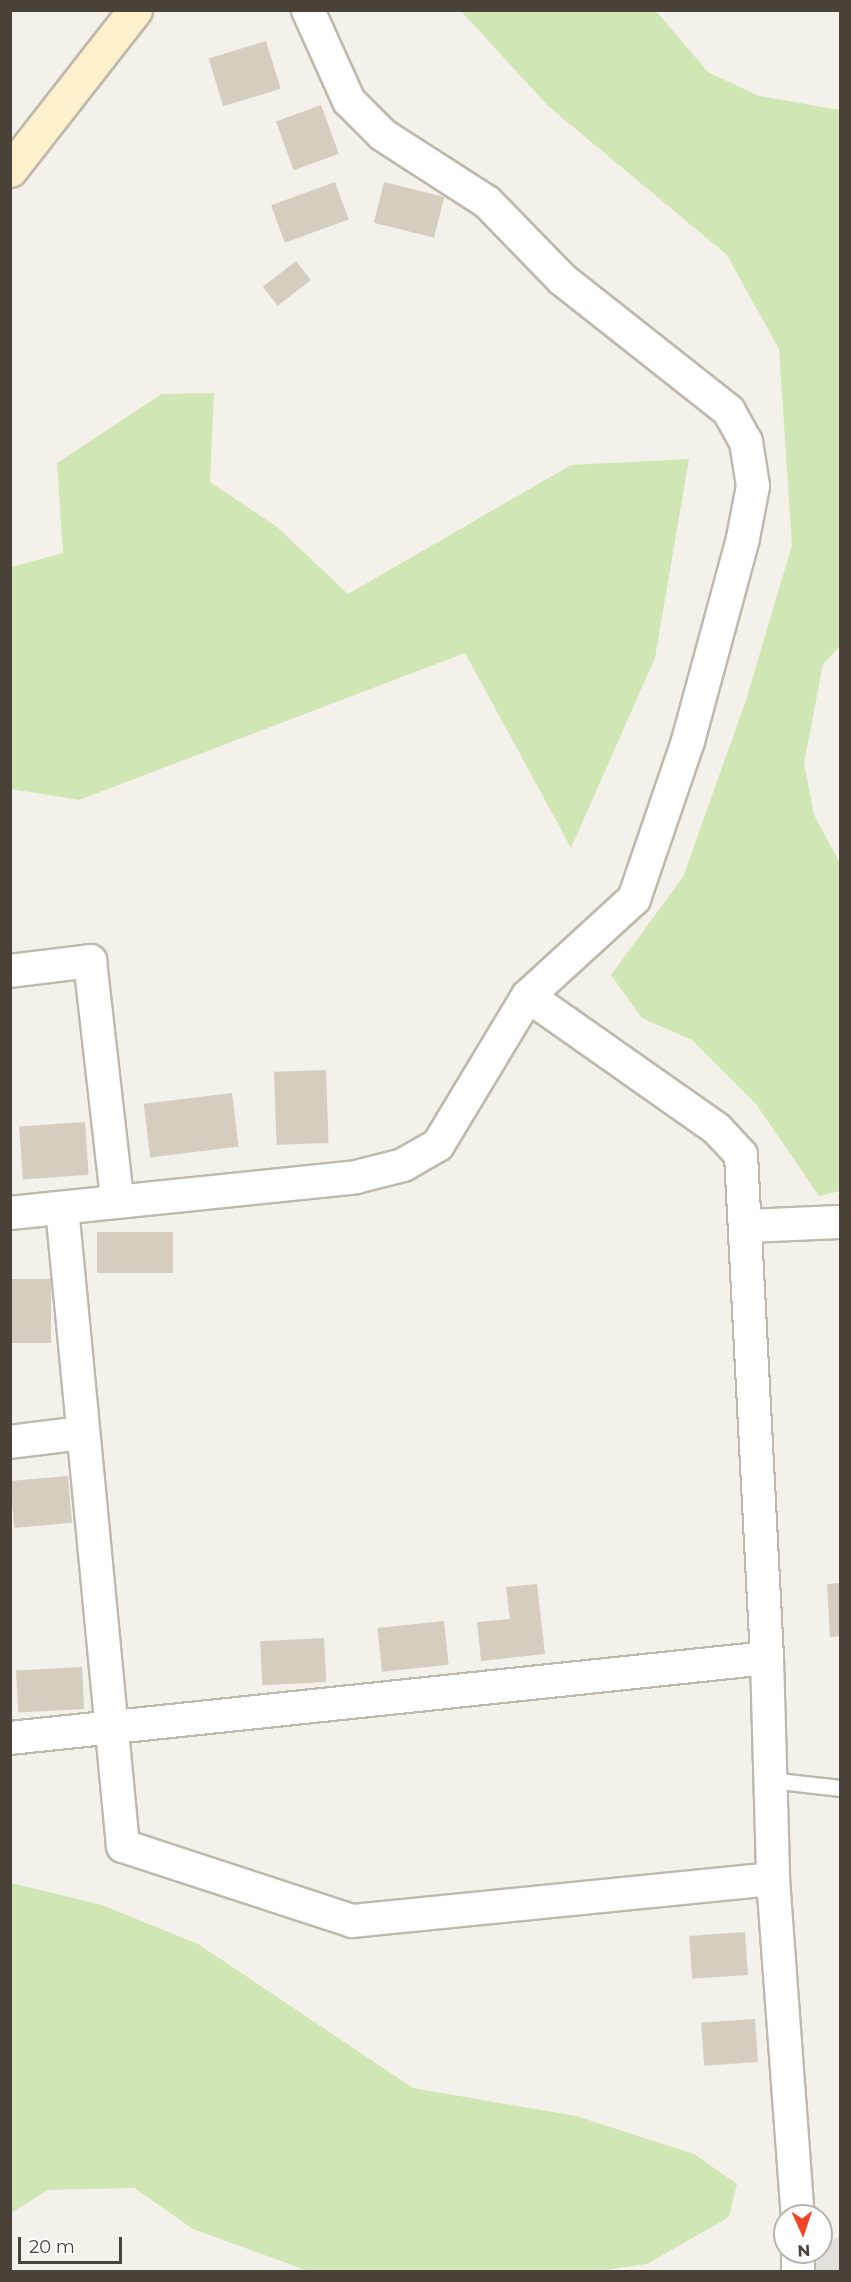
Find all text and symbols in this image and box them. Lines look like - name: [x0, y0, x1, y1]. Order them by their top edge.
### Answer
- north arrow: [773, 2204, 833, 2264]
- scale bar: [21, 2225, 124, 2263]
- text: 20 m: [29, 2236, 75, 2258]
- text: N: [797, 2241, 811, 2260]

